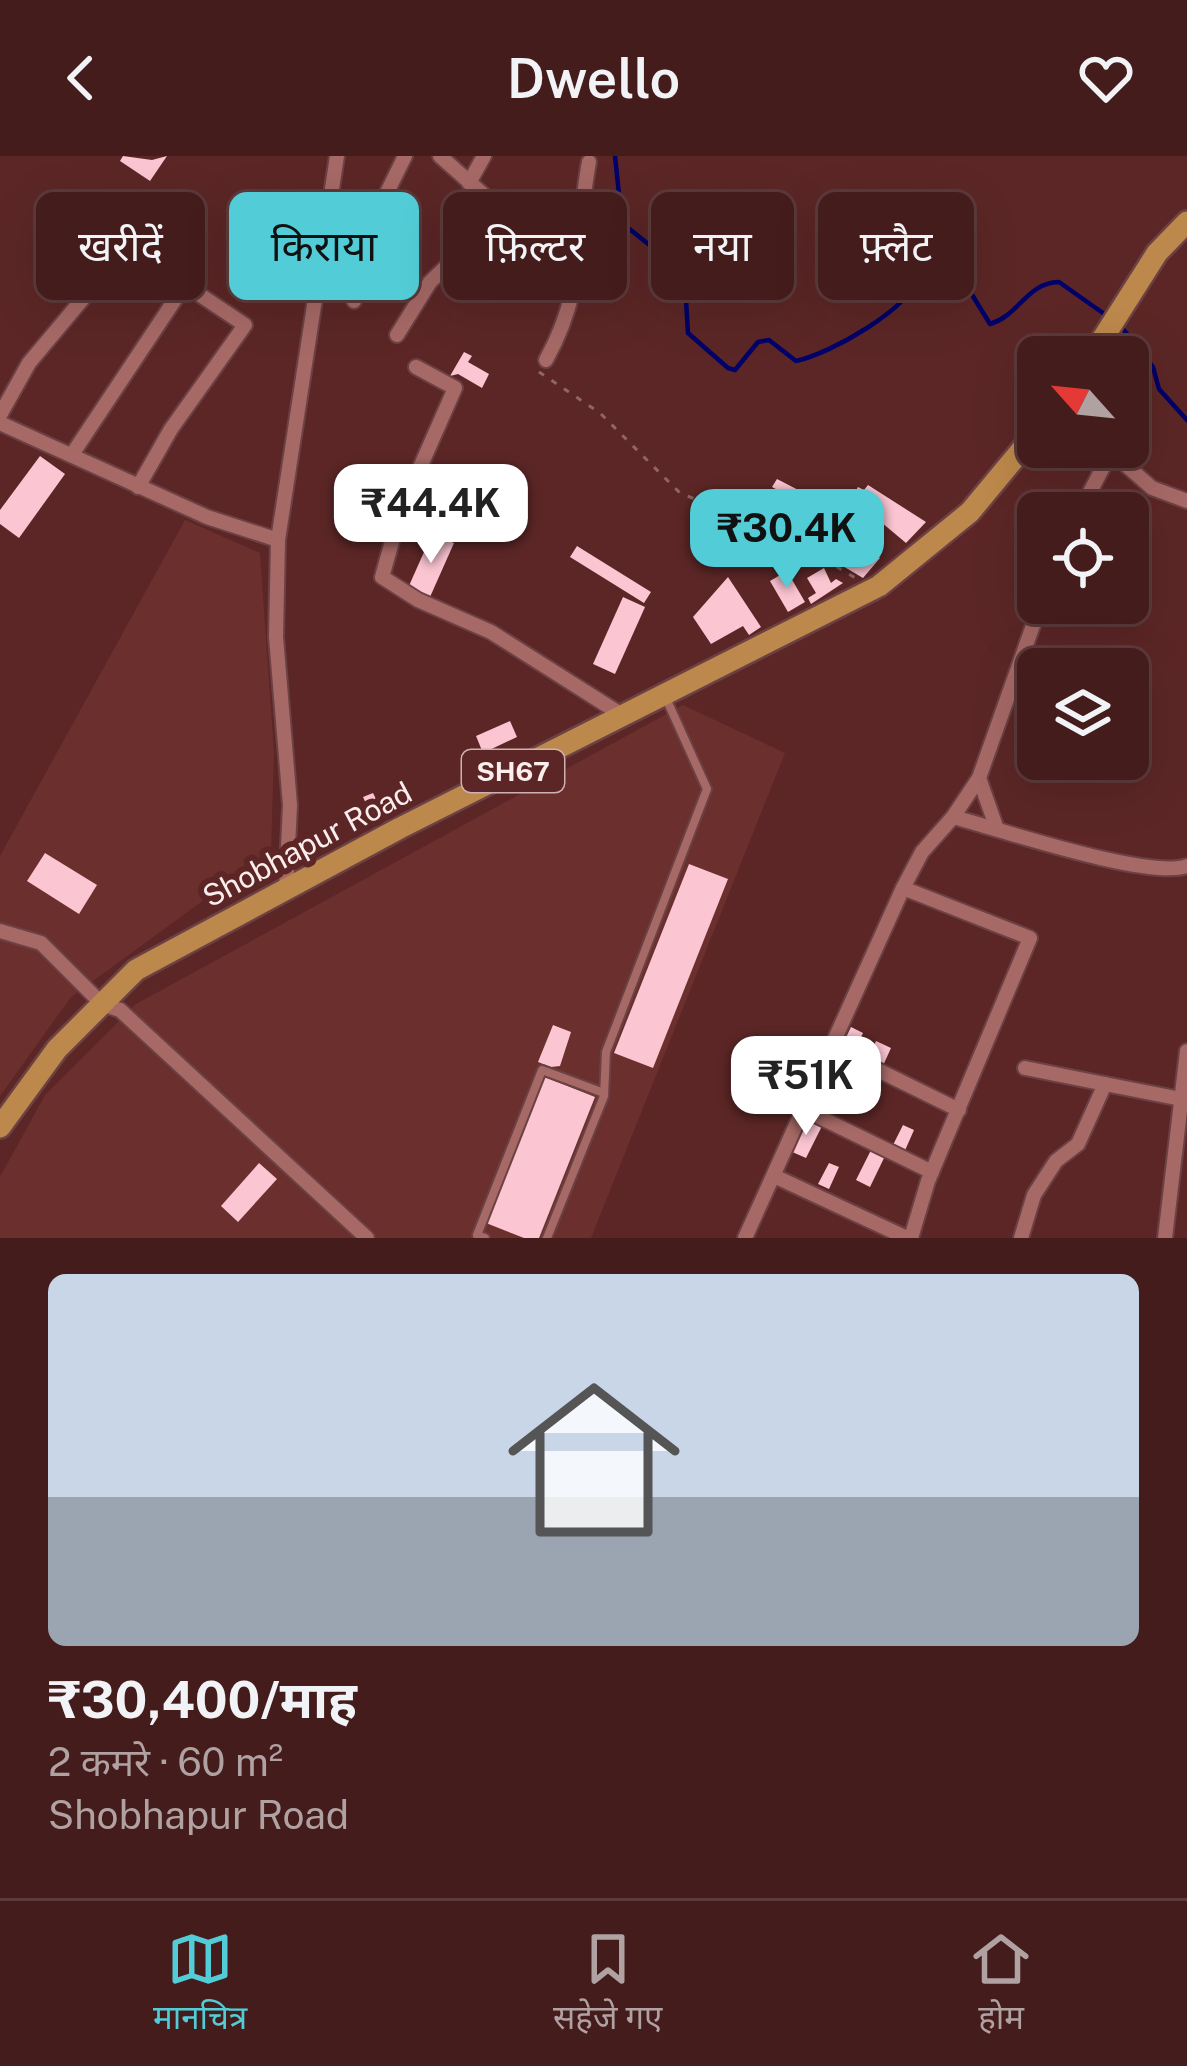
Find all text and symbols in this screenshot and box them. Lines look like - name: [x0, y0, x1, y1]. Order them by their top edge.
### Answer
- icon: back: [48, 45, 114, 111]
- icon: heart: [1073, 45, 1139, 111]
- text: Dwello: [507, 47, 680, 110]
- chip: खरीदें: [36, 192, 205, 300]
- chip: किराया: [229, 192, 419, 300]
- chip: फ़िल्टर: [443, 192, 627, 300]
- chip: नया: [651, 192, 794, 300]
- chip: फ़्लैट: [818, 192, 974, 300]
- north arrow: [1017, 336, 1149, 468]
- map controls: [1017, 336, 1149, 780]
- pin: ₹44.4K: [333, 464, 529, 566]
- text: ₹44.4K: [361, 480, 501, 526]
- pin: ₹30.4K: [689, 489, 885, 591]
- button: locate: [1017, 492, 1149, 624]
- text: ₹30.4K: [717, 505, 857, 551]
- button: layers: [1017, 648, 1149, 780]
- road number: SH67: [462, 750, 564, 792]
- street label: Shobhapur Road: [196, 774, 418, 914]
- pin: ₹51K: [735, 1036, 877, 1138]
- text: ₹51K: [758, 1052, 854, 1098]
- icon: home: [486, 1352, 702, 1568]
- text: ₹30,400/माह: [48, 1670, 357, 1729]
- text: 2 कमरे · 60 m²: [48, 1739, 283, 1785]
- text: Shobhapur Road: [48, 1792, 349, 1838]
- tab: मानचित्र: [153, 1926, 247, 2042]
- tab: सहेजे गए: [553, 1926, 662, 2042]
- tab: होम: [968, 1926, 1034, 2042]

